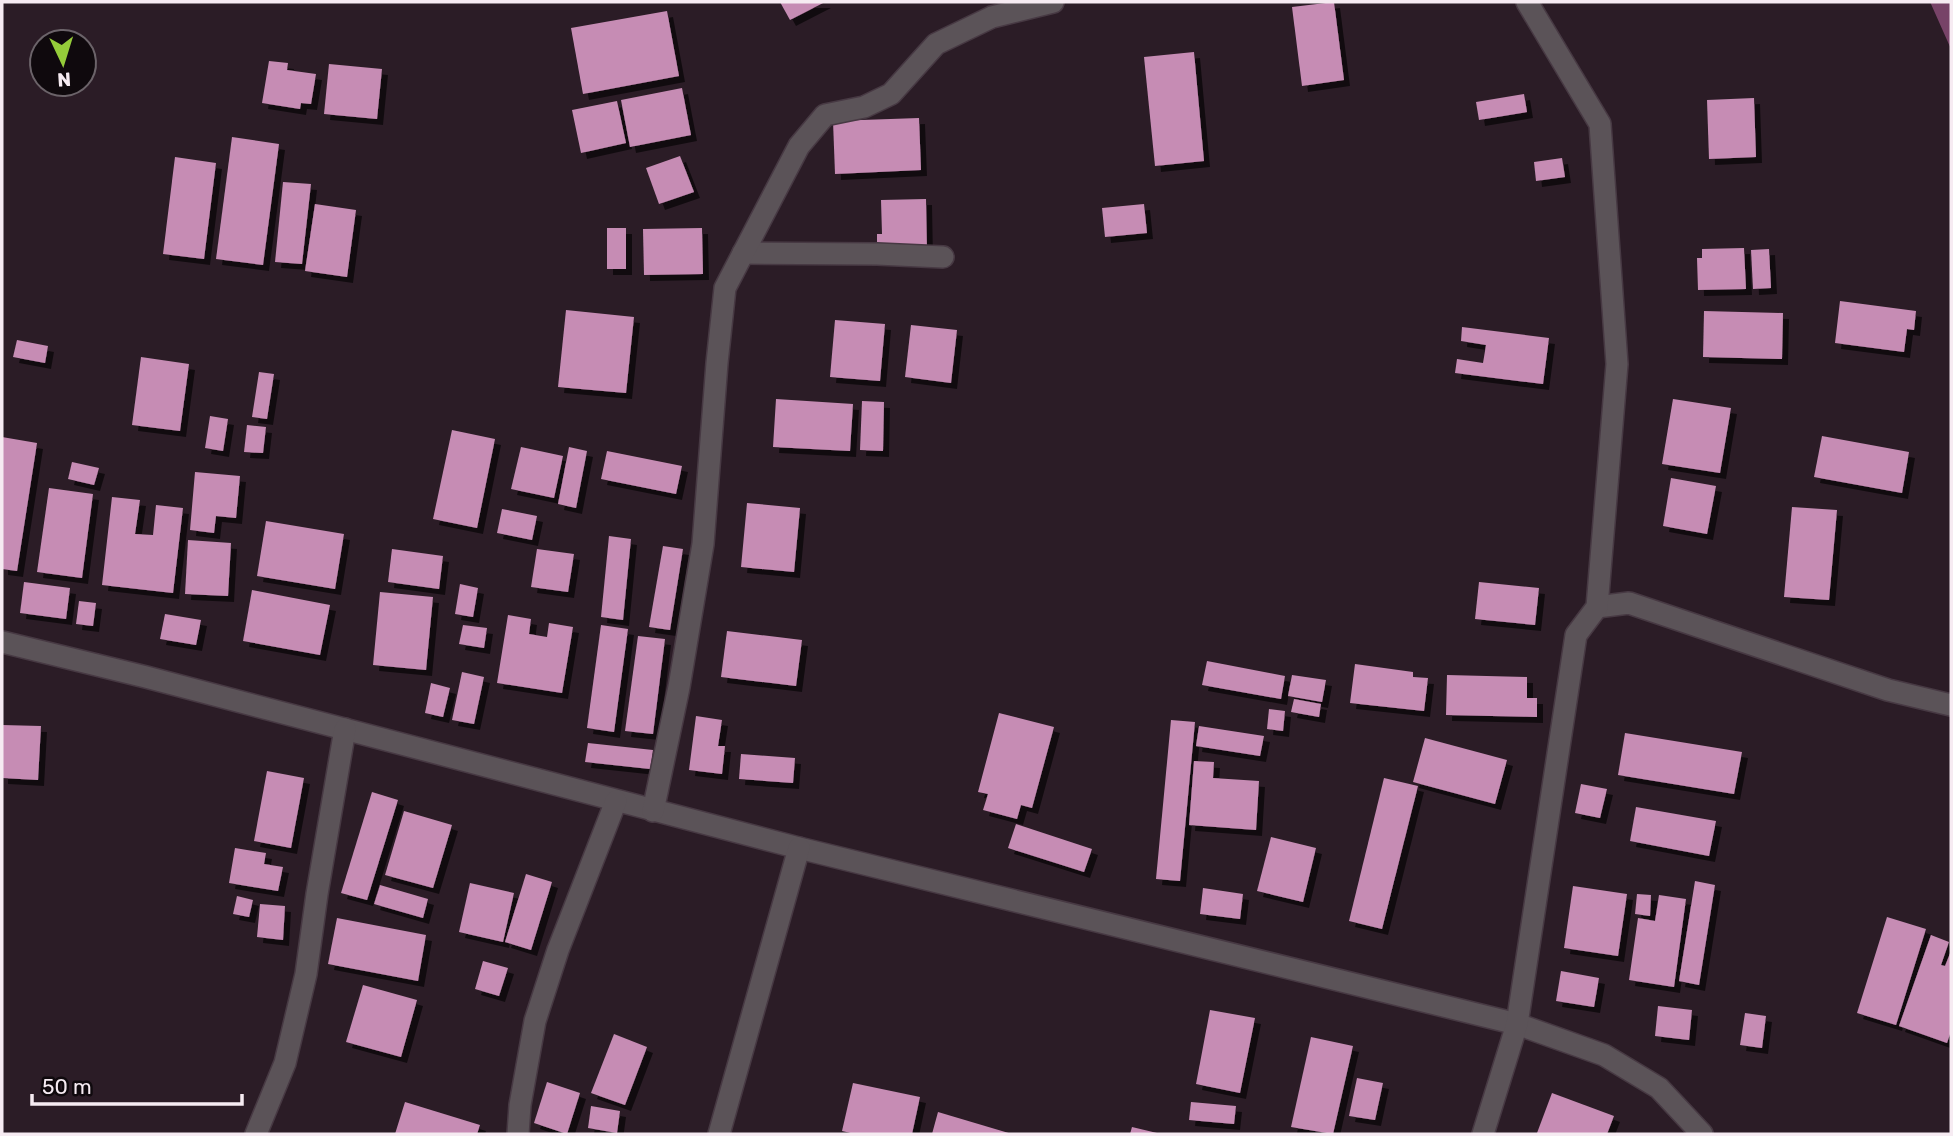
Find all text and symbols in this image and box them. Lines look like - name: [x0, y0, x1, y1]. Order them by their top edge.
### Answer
- north arrow: [28, 28, 98, 98]
- text: N: [57, 68, 72, 91]
- scale bar: [32, 1062, 242, 1106]
- text: 50 m: [42, 1074, 92, 1099]

